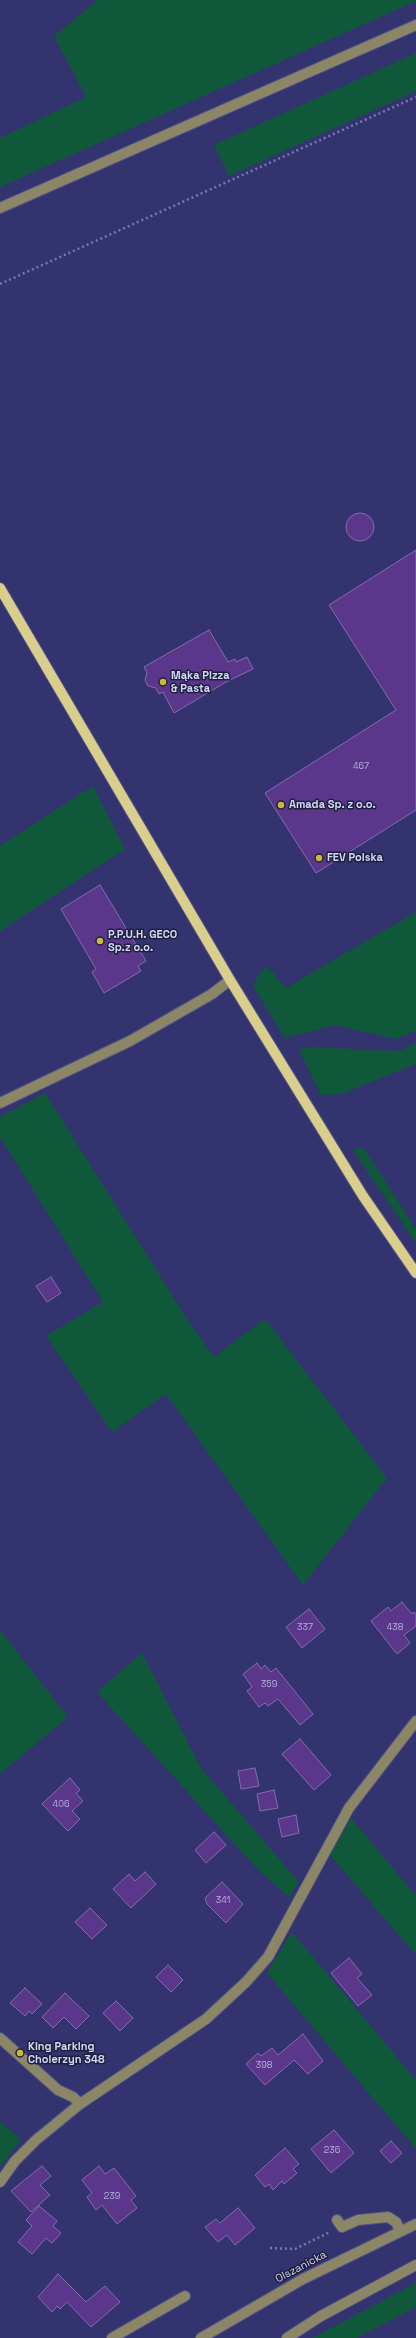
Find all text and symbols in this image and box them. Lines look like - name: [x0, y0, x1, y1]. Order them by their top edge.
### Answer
- place label: Mąka Pizza & Pasta: [171, 669, 230, 695]
- marker: Mąka Pizza & Pasta: [158, 677, 168, 687]
- house number: 467: [353, 762, 369, 772]
- place label: Amada Sp. z o.o.: [289, 798, 376, 812]
- marker: Amada Sp. z o.o.: [276, 800, 286, 810]
- place label: FEV Polska: [327, 851, 383, 865]
- marker: FEV Polska: [314, 853, 324, 863]
- place label: P.P.U.H. GECO Sp.z o.o.: [108, 928, 177, 954]
- marker: P.P.U.H. GECO Sp.z o.o.: [95, 936, 105, 946]
- house number: 337: [297, 1623, 313, 1633]
- house number: 438: [387, 1623, 403, 1633]
- house number: 359: [261, 1680, 277, 1690]
- house number: 406: [53, 1800, 69, 1810]
- house number: 341: [216, 1896, 230, 1906]
- place label: King Parking Cholerzyn 348: [28, 2040, 105, 2066]
- marker: King Parking Cholerzyn 348: [15, 2048, 25, 2058]
- house number: 398: [256, 2061, 272, 2071]
- house number: 236: [324, 2146, 340, 2156]
- house number: 239: [104, 2192, 120, 2202]
- street label: Olszanicka: [273, 2248, 329, 2286]

